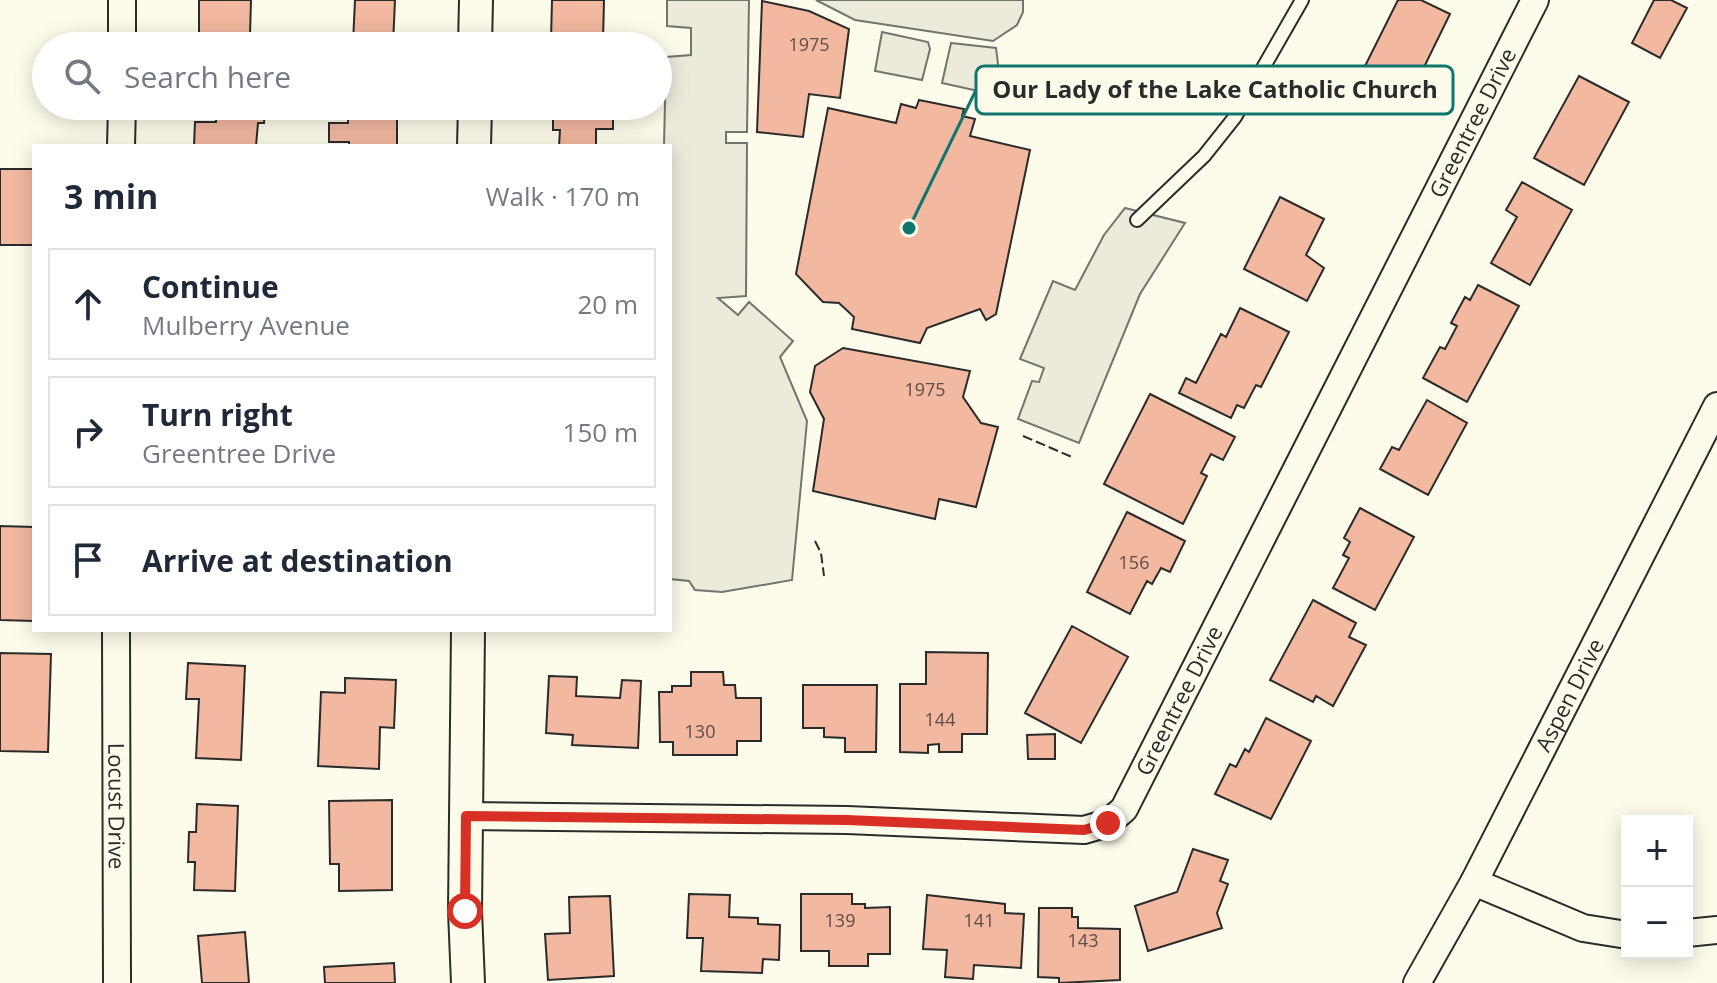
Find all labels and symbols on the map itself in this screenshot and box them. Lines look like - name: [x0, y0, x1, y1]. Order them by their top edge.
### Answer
- house number: 1975: [788, 32, 830, 56]
- street label: Greentree Drive: [1421, 42, 1522, 203]
- callout: Our Lady of the Lake Catholic Church: [976, 66, 1453, 114]
- text: Our Lady of the Lake Catholic Church: [992, 72, 1438, 105]
- house number: 1975: [904, 377, 946, 401]
- house number: 156: [1119, 550, 1149, 574]
- street label: Greentree Drive: [1128, 620, 1229, 780]
- street label: Aspen Drive: [1527, 633, 1610, 756]
- house number: 144: [925, 707, 955, 731]
- house number: 130: [685, 719, 715, 743]
- street label: Locust Drive: [102, 743, 133, 869]
- route end: [1090, 805, 1126, 841]
- route start: [447, 893, 483, 929]
- house number: 139: [825, 908, 855, 932]
- house number: 141: [964, 908, 994, 932]
- house number: 143: [1068, 928, 1098, 952]

